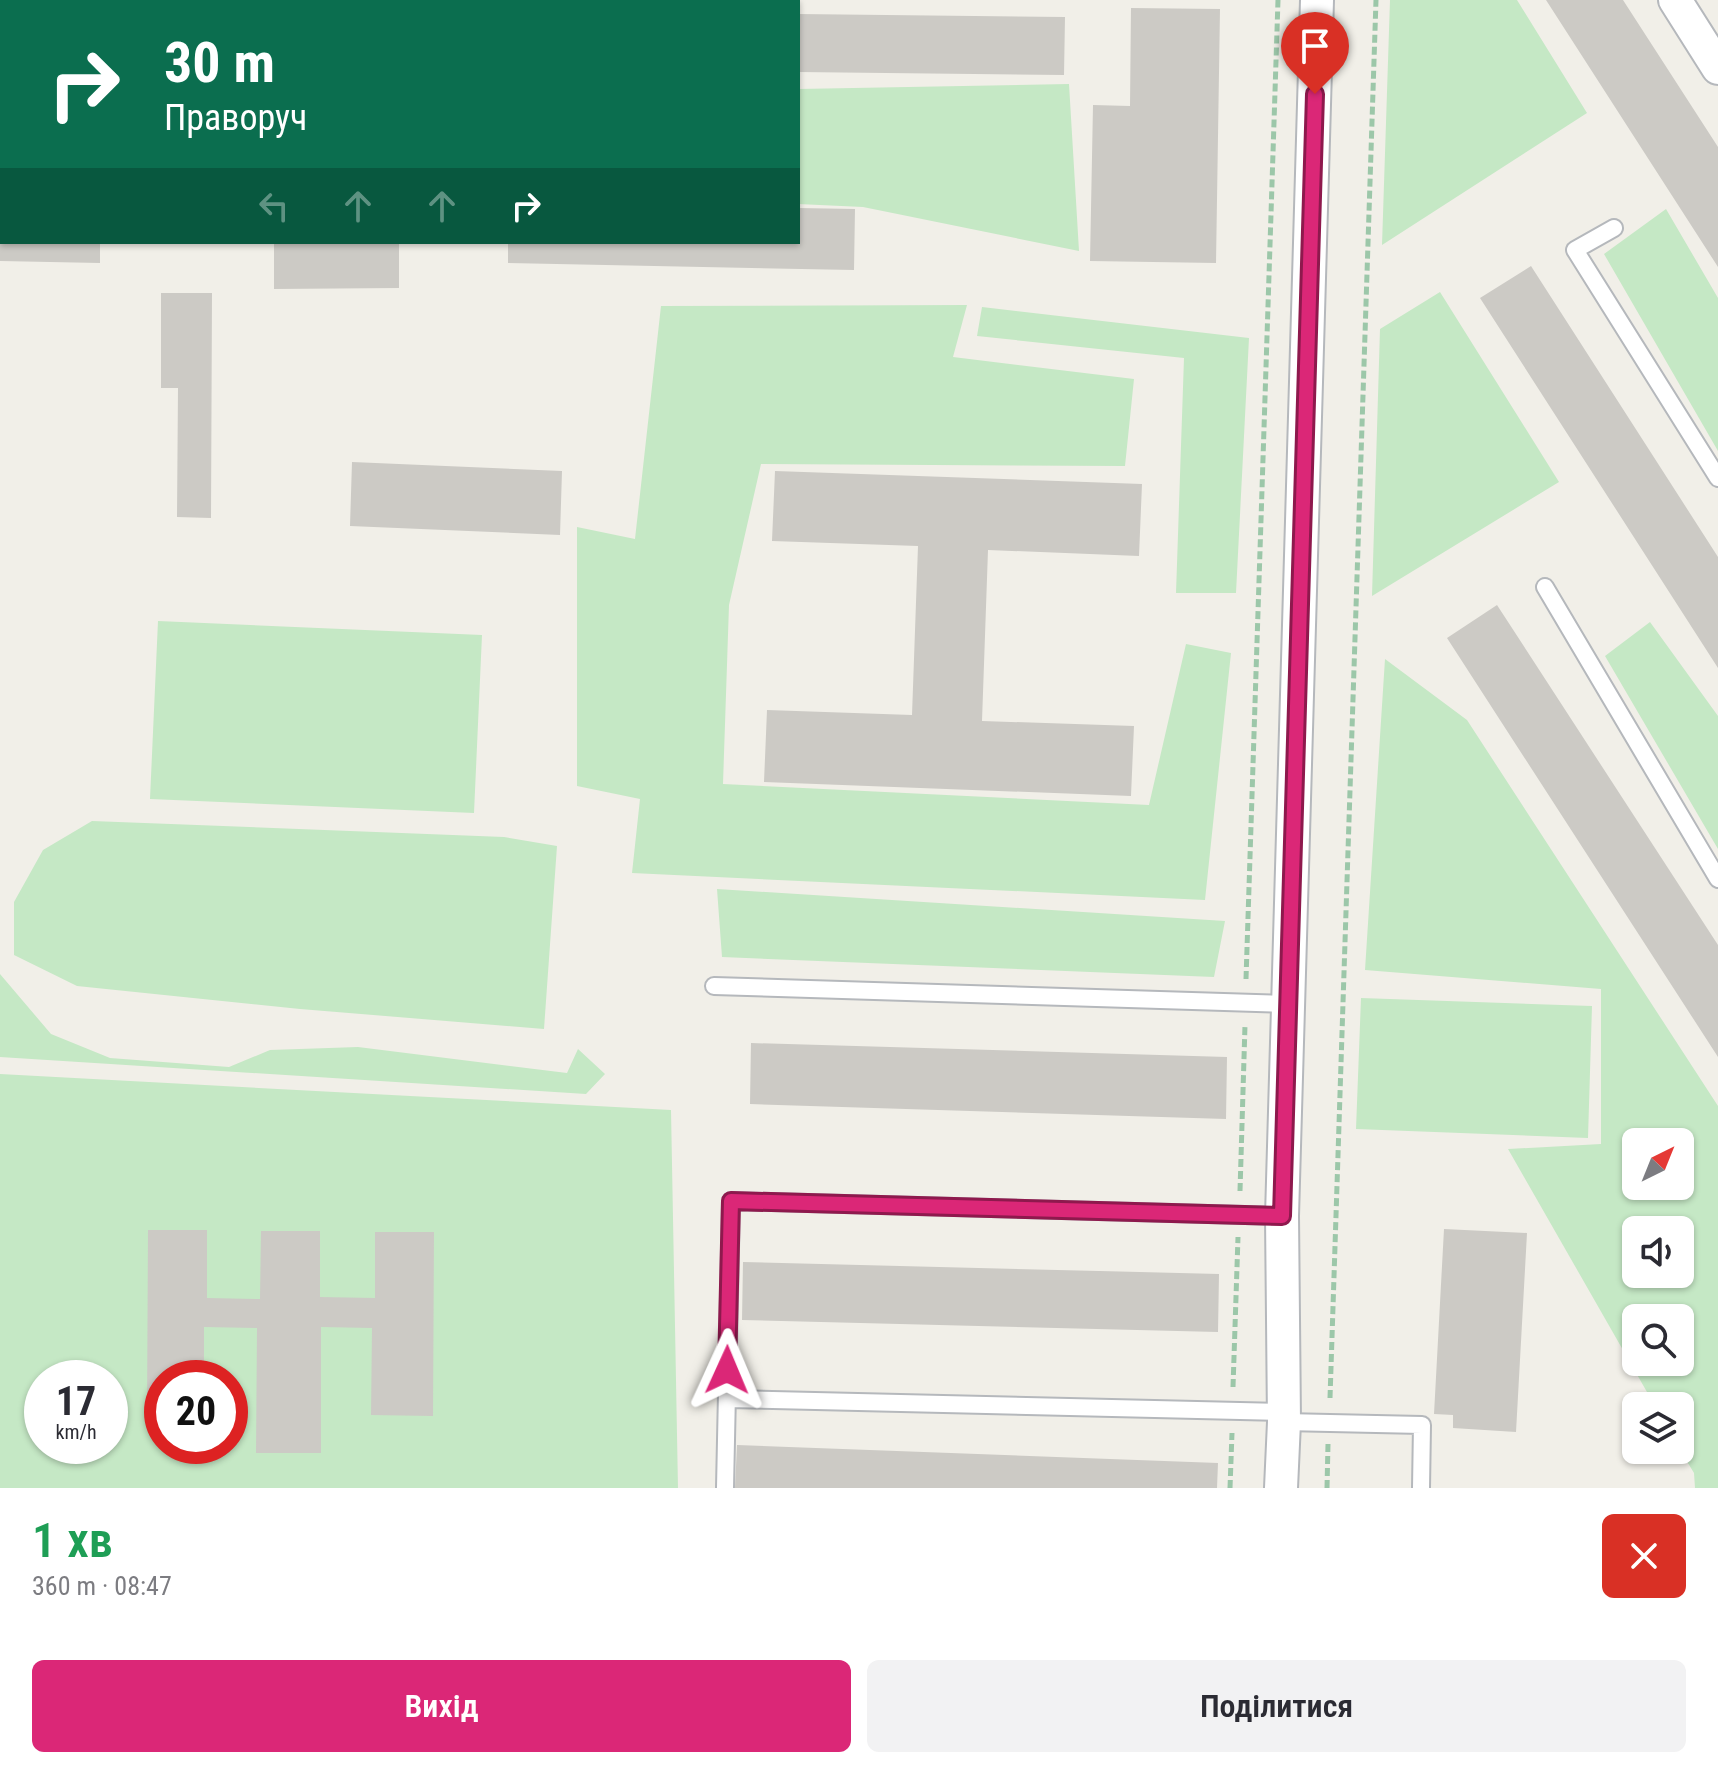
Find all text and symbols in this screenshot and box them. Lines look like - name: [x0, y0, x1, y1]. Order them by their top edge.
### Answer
- pin: [1281, 12, 1349, 94]
- icon: arrive: [1293, 24, 1337, 68]
- text: 30 m: [164, 30, 275, 96]
- icon: right: [32, 32, 136, 136]
- text: Праворуч: [164, 97, 307, 139]
- icon: left: [252, 184, 296, 228]
- icon: ahead: [336, 184, 380, 228]
- icon: ahead: [420, 184, 464, 228]
- icon: right: [504, 184, 548, 228]
- north arrow: [1622, 1128, 1694, 1200]
- map controls: [1622, 1128, 1694, 1464]
- button: sound: [1622, 1216, 1694, 1288]
- button: search: [1622, 1304, 1694, 1376]
- position arrow: [685, 1328, 769, 1412]
- speed limit sign: 20: [144, 1360, 248, 1464]
- text: 17: [56, 1378, 96, 1425]
- button: layers: [1622, 1392, 1694, 1464]
- text: km/h: [55, 1420, 97, 1444]
- text: 1 хв: [32, 1512, 113, 1569]
- button: close: [1602, 1514, 1686, 1598]
- text: 360 m · 08:47: [32, 1571, 172, 1601]
- button: Вихід: [32, 1660, 851, 1752]
- button: Поділитися: [867, 1660, 1686, 1752]

